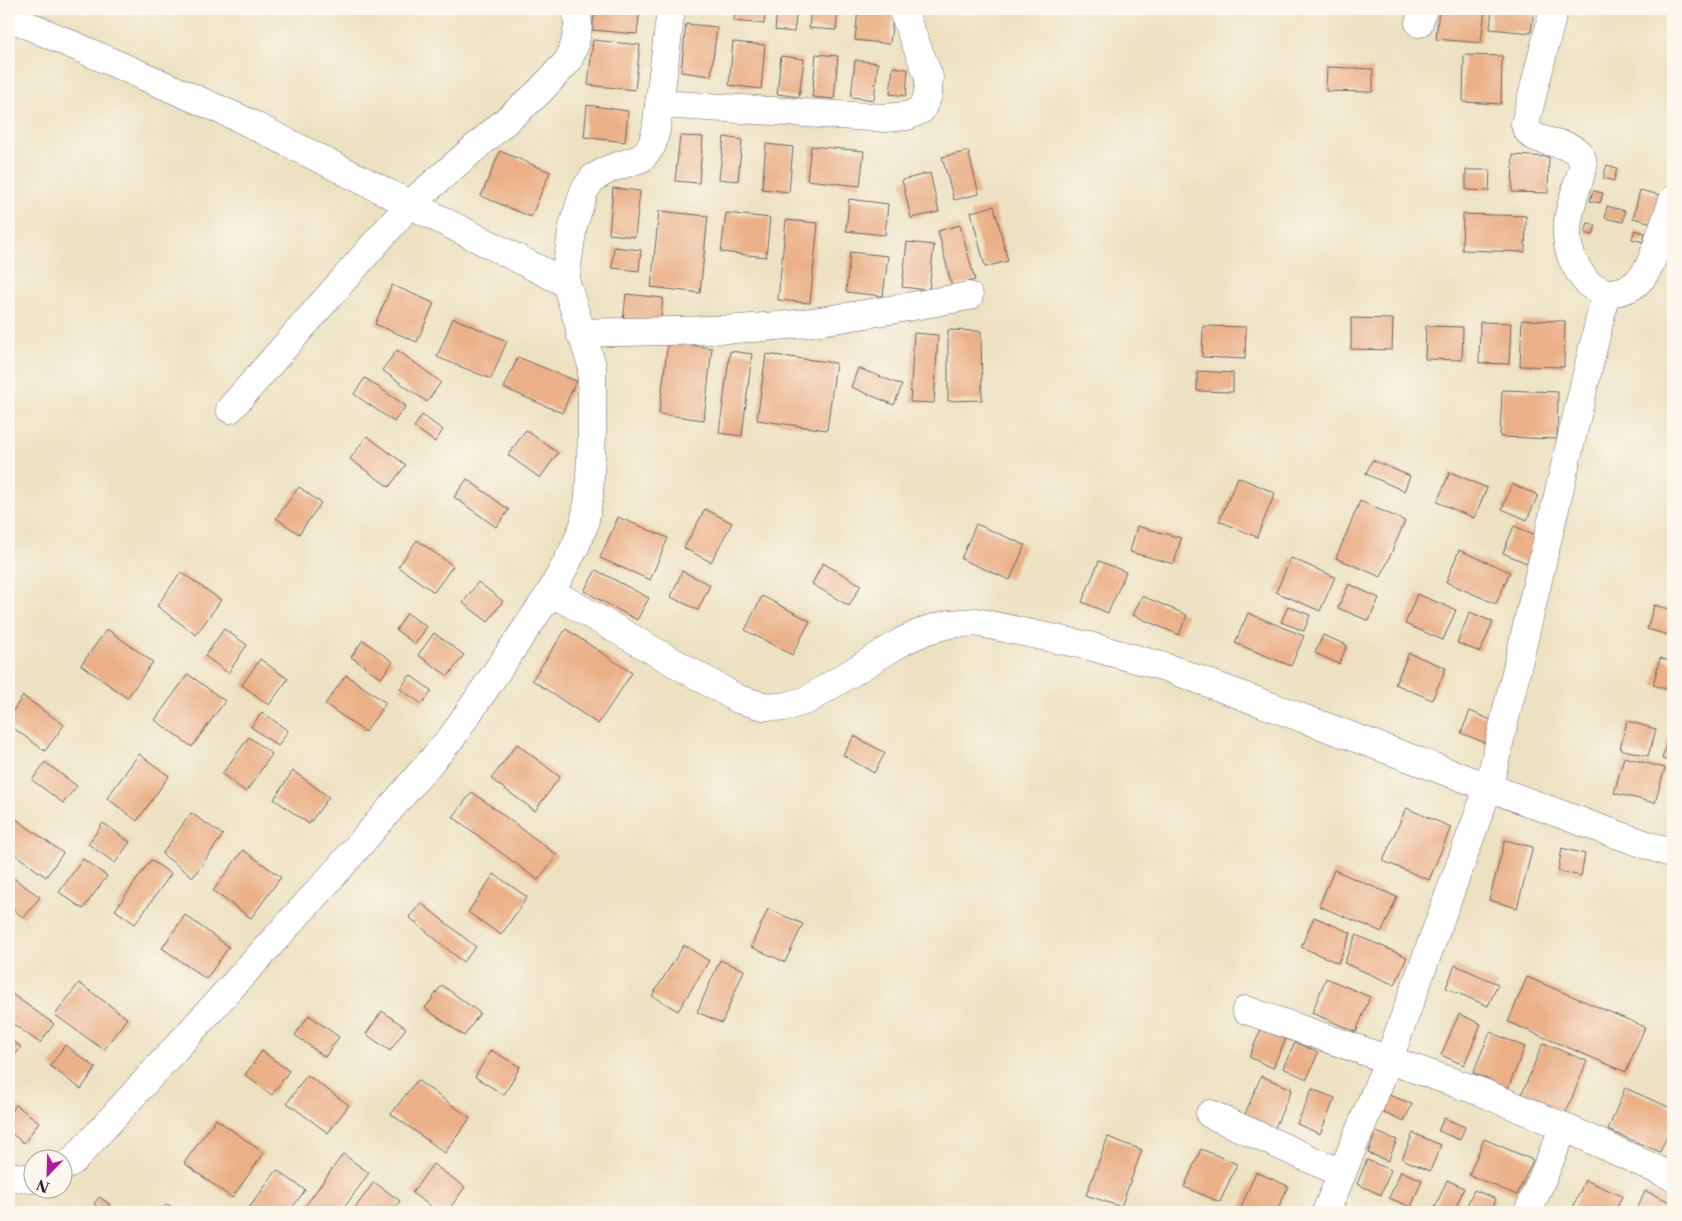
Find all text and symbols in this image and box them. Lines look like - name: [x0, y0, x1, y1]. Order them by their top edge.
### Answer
- north arrow: [22, 1148, 72, 1198]
- text: N: [34, 1175, 52, 1197]

